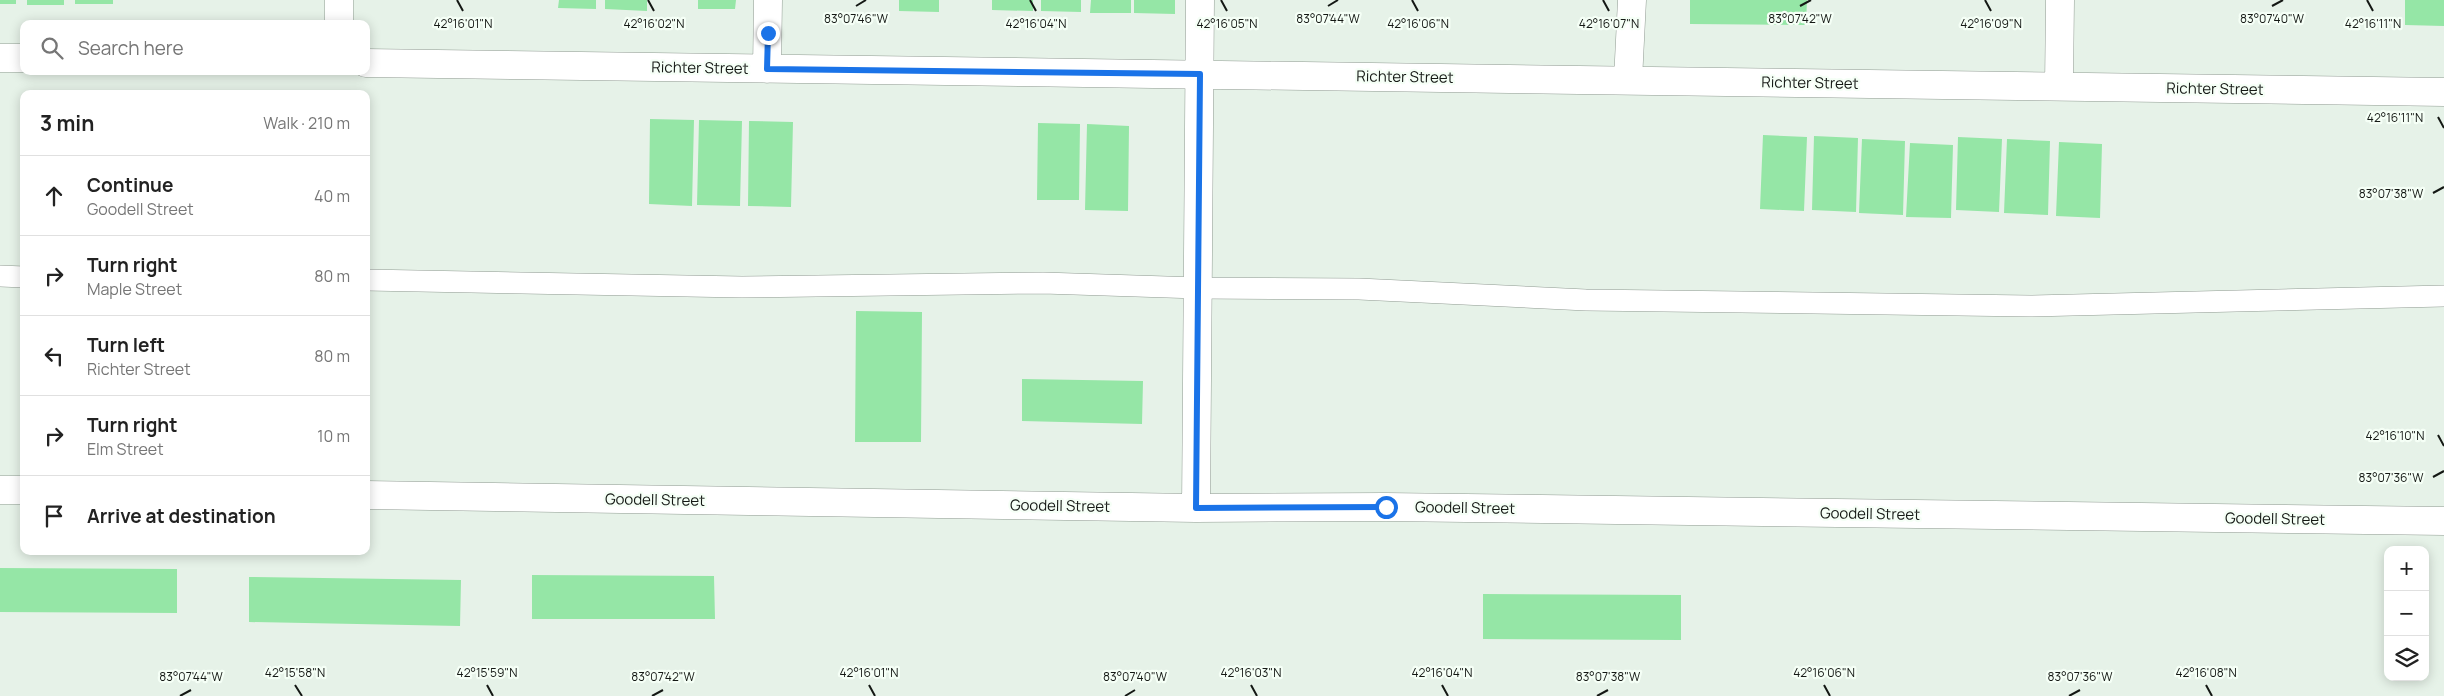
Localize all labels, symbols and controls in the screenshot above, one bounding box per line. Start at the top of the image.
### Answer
text: 83°07'46"W [824,10,889,27]
text: 83°07'44"W [1296,10,1360,27]
text: 83°07'42"W [1768,10,1832,27]
text: 83°07'40"W [2240,10,2305,27]
text: 42°16'01"N [434,15,492,32]
text: 42°16'02"N [623,15,685,32]
text: 42°16'04"N [1006,15,1066,32]
text: 42°16'05"N [1196,15,1258,32]
text: 42°16'06"N [1387,15,1449,32]
text: 42°16'07"N [1579,15,1639,32]
text: 42°16'09"N [1960,15,2022,32]
text: 42°16'11"N [2345,15,2401,32]
search box [20,20,370,75]
route end [757,22,780,45]
icon: search [38,34,66,62]
text: Search here [78,35,184,61]
street label: Richter Street [651,56,749,79]
street label: Richter Street [1356,65,1454,88]
street label: Richter Street [1761,71,1859,94]
street label: Richter Street [2166,77,2264,100]
text: 3 min [40,109,94,137]
text: 42°16'11"N [2367,109,2423,126]
text: Walk · 210 m [263,112,350,134]
text: Continue [87,172,173,198]
icon: ahead [40,182,68,210]
text: 40 m [314,185,350,207]
text: 83°07'38"W [2359,185,2424,202]
text: Goodell Street [87,198,194,220]
text: Turn right [87,252,177,278]
icon: right [40,262,68,290]
text: 80 m [314,265,350,287]
text: Maple Street [87,278,182,300]
text: Turn left [87,332,165,358]
icon: left [40,342,68,370]
text: 80 m [314,345,350,367]
text: Richter Street [87,358,191,380]
text: Turn right [87,412,177,438]
icon: right [40,422,68,450]
text: 10 m [317,425,350,447]
text: 42°16'10"N [2366,427,2424,444]
text: Elm Street [87,438,164,460]
text: 83°07'36"W [2359,469,2424,486]
street label: Goodell Street [605,488,705,511]
street label: Goodell Street [1010,494,1110,517]
route start [1375,496,1398,519]
street label: Goodell Street [1415,496,1515,519]
icon: arrive [40,502,68,530]
street label: Goodell Street [1820,502,1920,525]
text: Arrive at destination [87,503,276,529]
street label: Goodell Street [2225,507,2325,530]
map controls [2384,546,2429,681]
button: + [2384,546,2429,591]
button: − [2384,591,2429,636]
button: layers [2384,636,2429,681]
text: 42°15'58"N [265,664,325,681]
text: 42°15'59"N [457,664,517,681]
text: 42°16'01"N [840,664,898,681]
text: 42°16'03"N [1221,664,1281,681]
text: 42°16'04"N [1412,664,1472,681]
text: 42°16'06"N [1793,664,1855,681]
text: 42°16'08"N [2175,664,2237,681]
text: 83°07'44"W [159,668,223,685]
text: 83°07'42"W [631,668,695,685]
text: 83°07'40"W [1103,668,1168,685]
text: 83°07'38"W [1576,668,1641,685]
text: 83°07'36"W [2048,668,2113,685]

